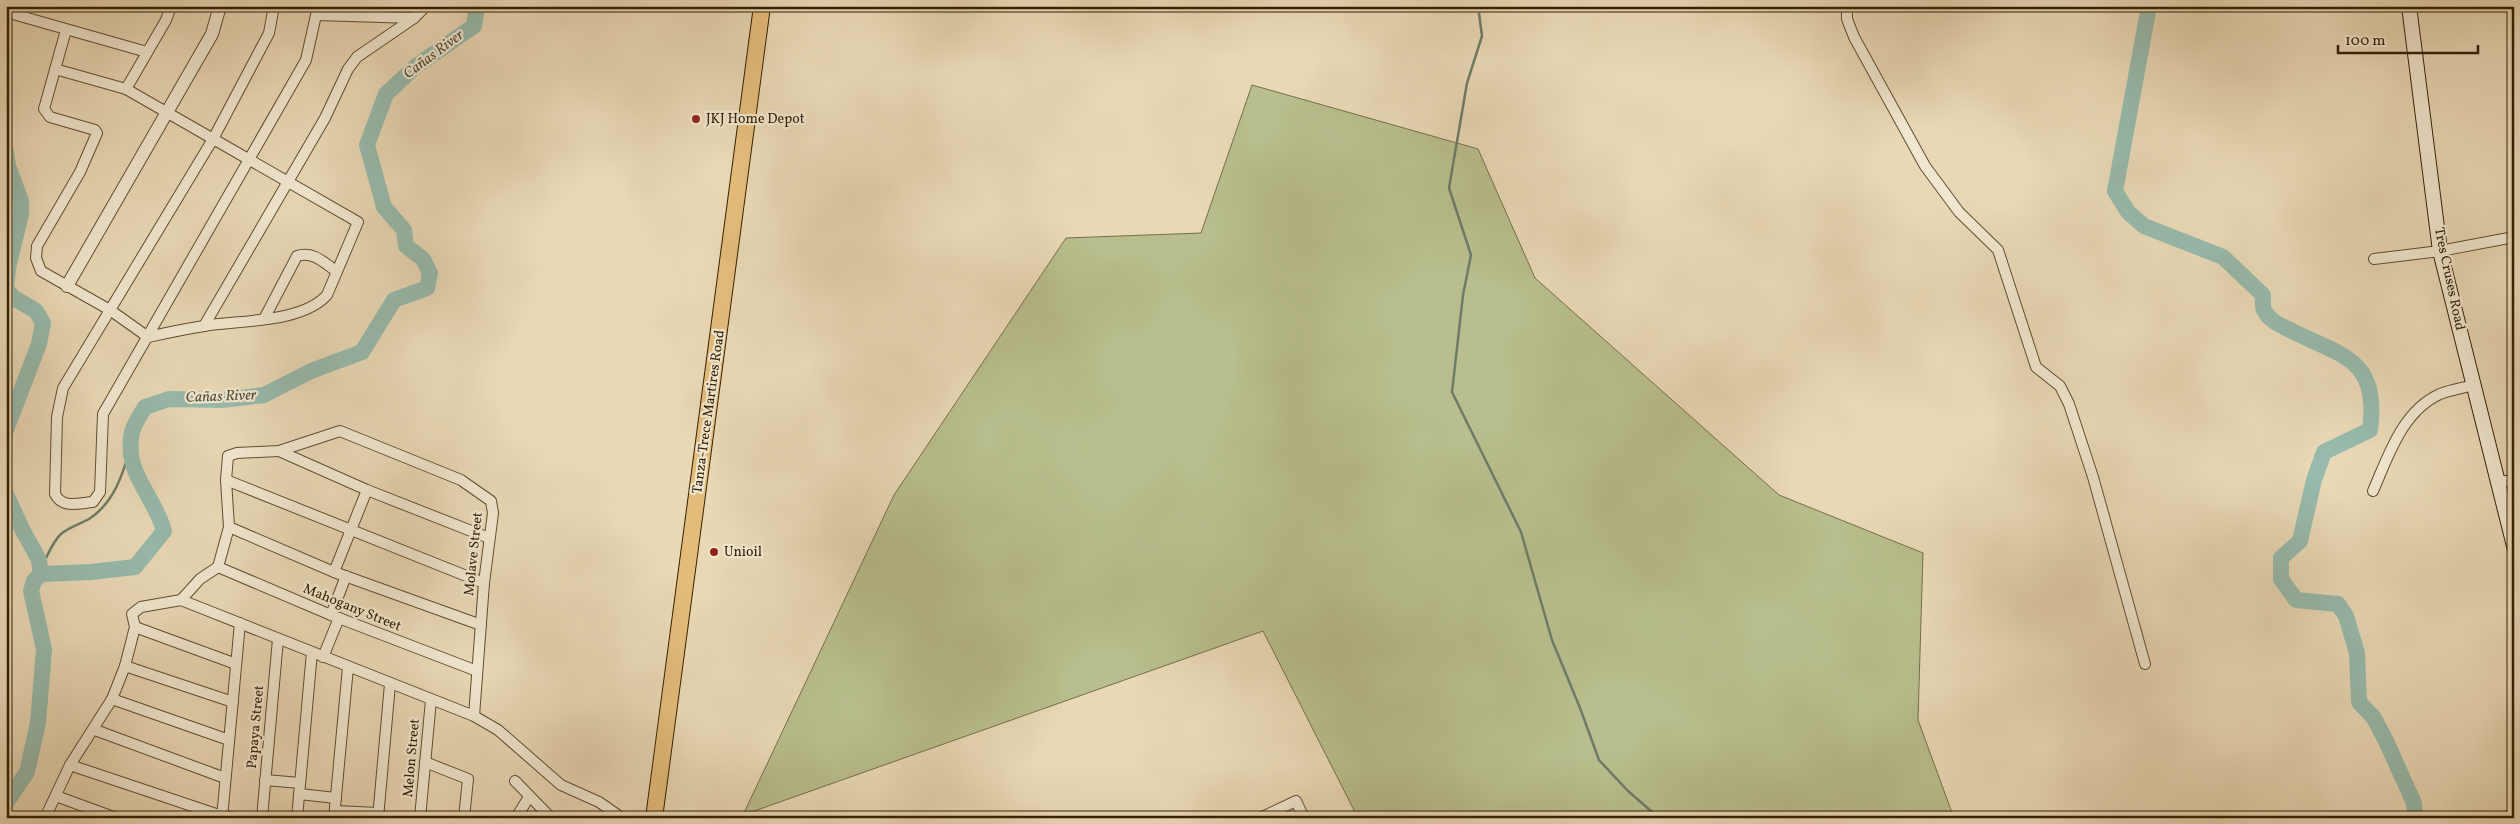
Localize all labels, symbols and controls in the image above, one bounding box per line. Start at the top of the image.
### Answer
scale bar [2338,22,2478,54]
water label: Cañas River [399,25,469,85]
text: 100 m [2345,31,2385,52]
place label: JKJ Home Depot [706,110,805,129]
marker: JKJ Home Depot [690,113,702,125]
street label: Tres Cruses Road [2429,226,2469,332]
street label: Tanza-Trece Martires Road [688,329,730,495]
water label: Cañas River [185,385,257,409]
street label: Molave Street [460,511,488,597]
place label: Unioil [724,543,762,562]
marker: Unioil [708,546,720,558]
street label: Mahogany Street [300,580,404,636]
street label: Papaya Street [243,684,269,770]
street label: Melon Street [399,718,425,798]

